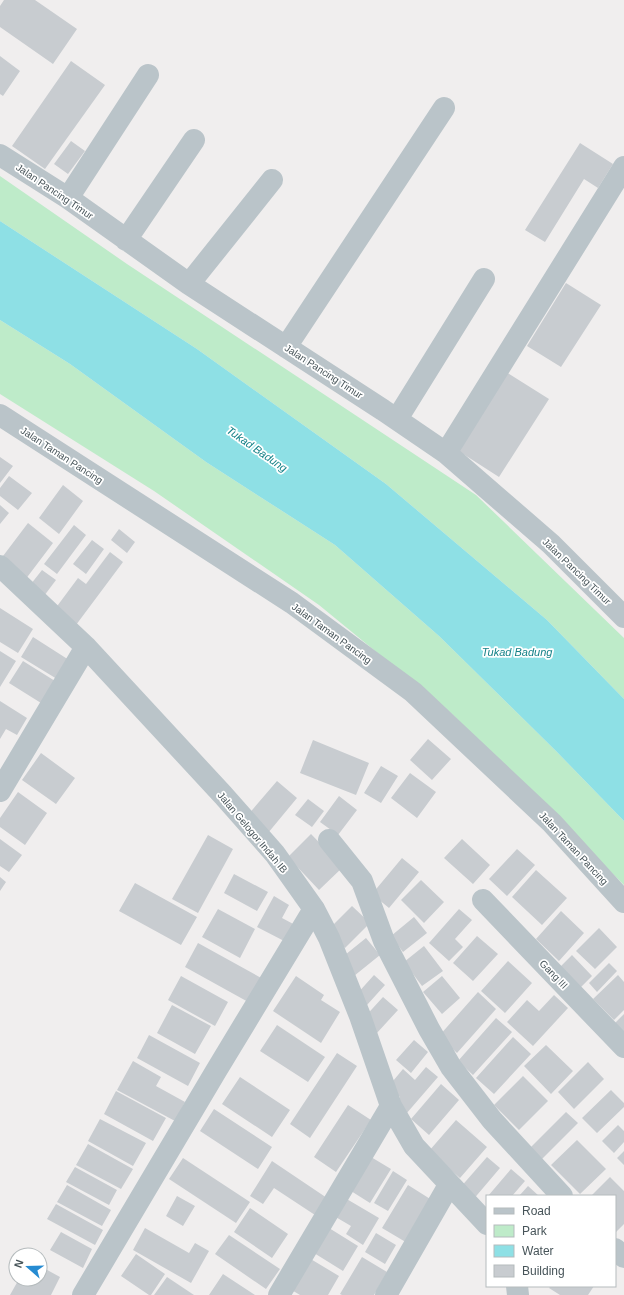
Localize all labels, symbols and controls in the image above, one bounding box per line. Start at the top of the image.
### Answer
street label: Jalan Pancing Timur [14,162,96,222]
street label: Jalan Pancing Timur [283,342,365,401]
water label: Tukad Badung [225,424,290,475]
street label: Jalan Taman Pancing [19,425,105,486]
street label: Jalan Pancing Timur [540,536,614,607]
street label: Jalan Taman Pancing [290,601,374,666]
water label: Tukad Badung [482,646,553,658]
street label: Jalan Gelogor Indah IB [216,790,290,875]
street label: Jalan Taman Pancing [537,810,610,887]
street label: Gang III [537,958,570,991]
legend [486,1195,616,1287]
text: Road [522,1204,551,1218]
text: Park [522,1224,548,1238]
text: Water [522,1244,554,1258]
north arrow [8,1247,48,1287]
text: N [12,1258,26,1269]
text: Building [522,1264,565,1278]

